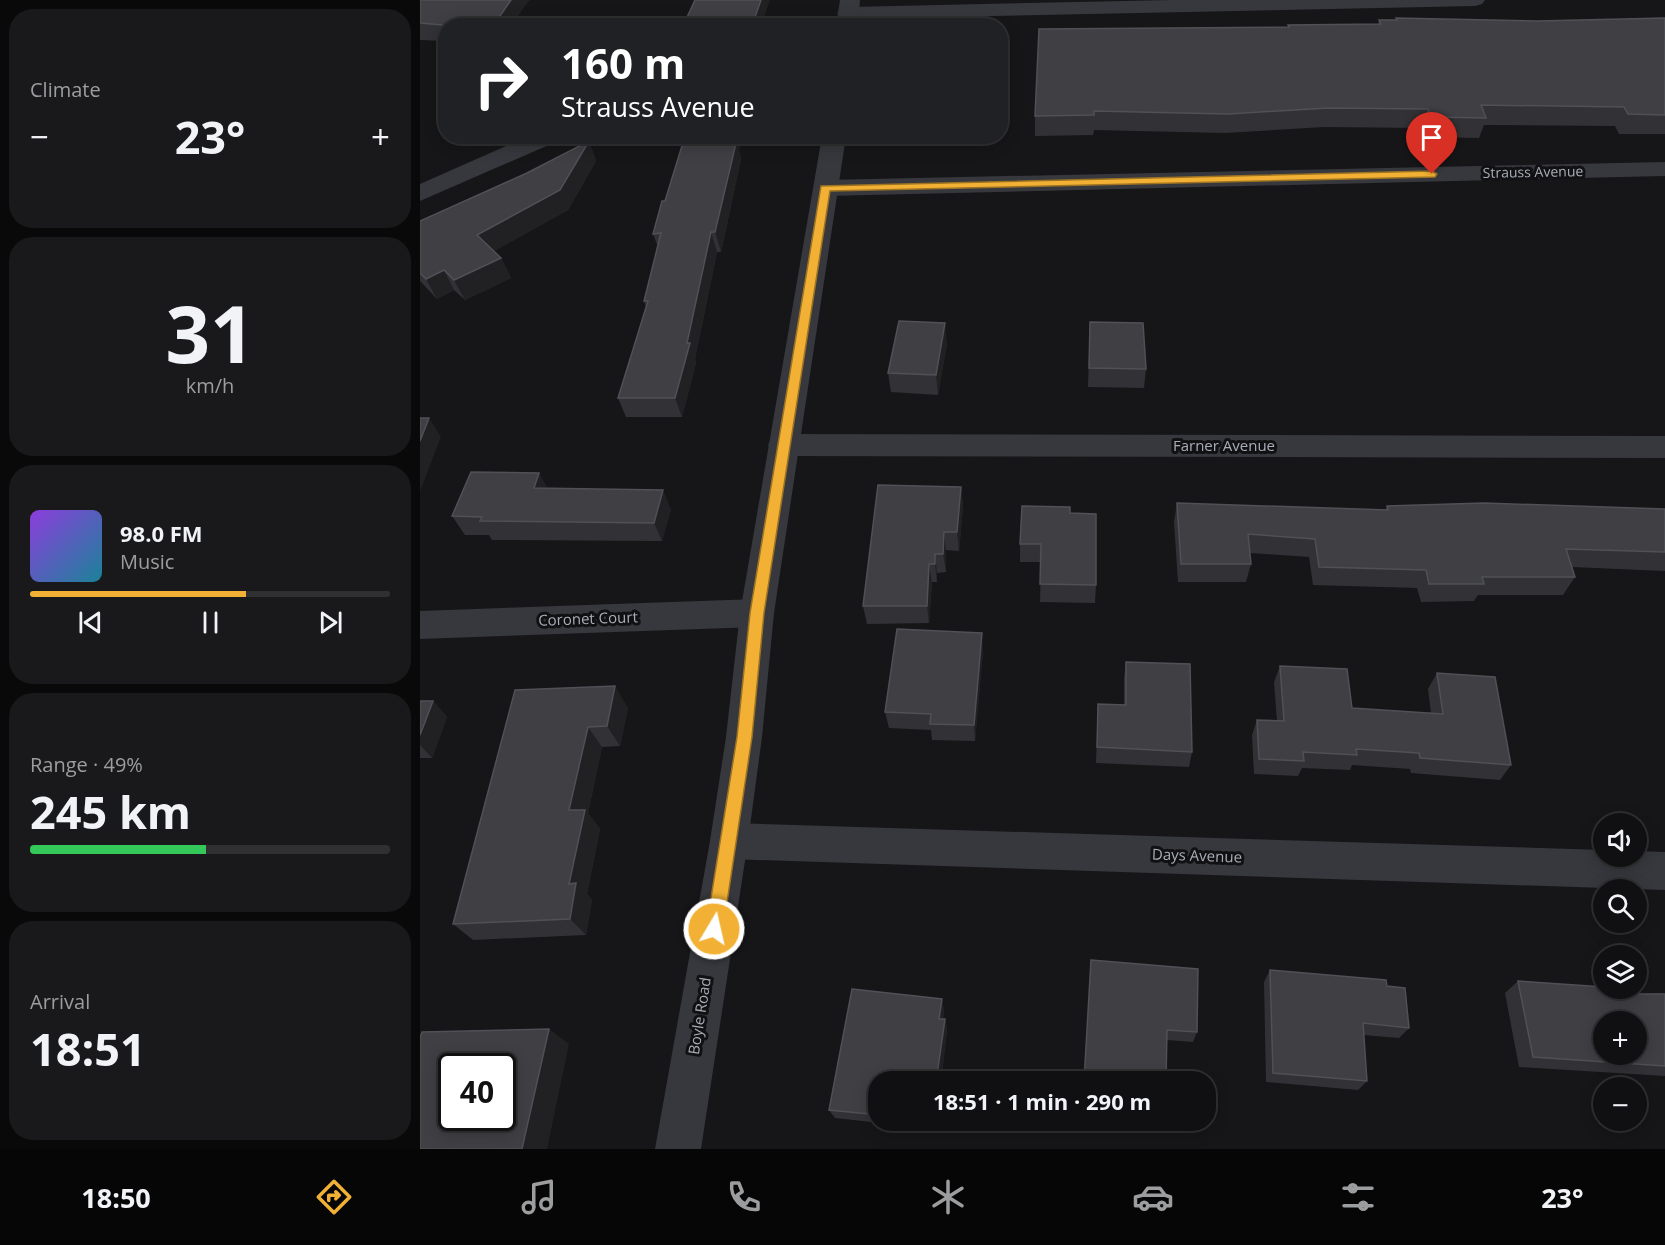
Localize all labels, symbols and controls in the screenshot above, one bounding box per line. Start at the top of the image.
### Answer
text: 160 m [561,34,685,91]
icon: right [462,42,540,120]
text: Climate [30,76,101,103]
text: Strauss Avenue [561,88,755,125]
text: 23° [175,106,245,167]
pin [1406,112,1457,174]
text: − [30,114,49,159]
text: + [371,114,390,159]
icon: arrive [1415,121,1448,154]
street label: Strauss Avenue [1483,161,1584,182]
text: 31 [165,280,255,386]
text: km/h [186,372,234,399]
street label: Farner Avenue [1173,435,1275,455]
text: 98.0 FM [120,518,203,548]
text: Music [120,548,174,575]
icon: previous [74,606,107,639]
icon: pause [194,606,227,639]
icon: next [314,606,347,639]
street label: Coronet Court [538,606,638,630]
text: Range · 49% [30,751,143,778]
text: 245 km [30,781,191,842]
map controls [1593,813,1647,1131]
button: sound [1593,813,1647,867]
street label: Days Avenue [1152,843,1242,867]
button: search [1593,879,1647,933]
position arrow [682,897,746,961]
button: layers [1593,945,1647,999]
street label: Boyle Road [683,976,715,1056]
text: Arrival [30,988,90,1015]
button: + [1593,1011,1647,1065]
text: 18:51 [30,1018,146,1079]
speed limit sign: 40 [438,1053,516,1131]
button: − [1593,1077,1647,1131]
text: 18:51 · 1 min · 290 m [933,1086,1151,1116]
icon: directions [313,1176,355,1218]
icon: music [518,1176,560,1218]
icon: phone [723,1176,765,1218]
icon: climate [927,1176,969,1218]
icon: car [1132,1176,1174,1218]
icon: filters [1337,1176,1379,1218]
text: 18:50 [81,1179,151,1216]
text: 23° [1541,1179,1584,1216]

